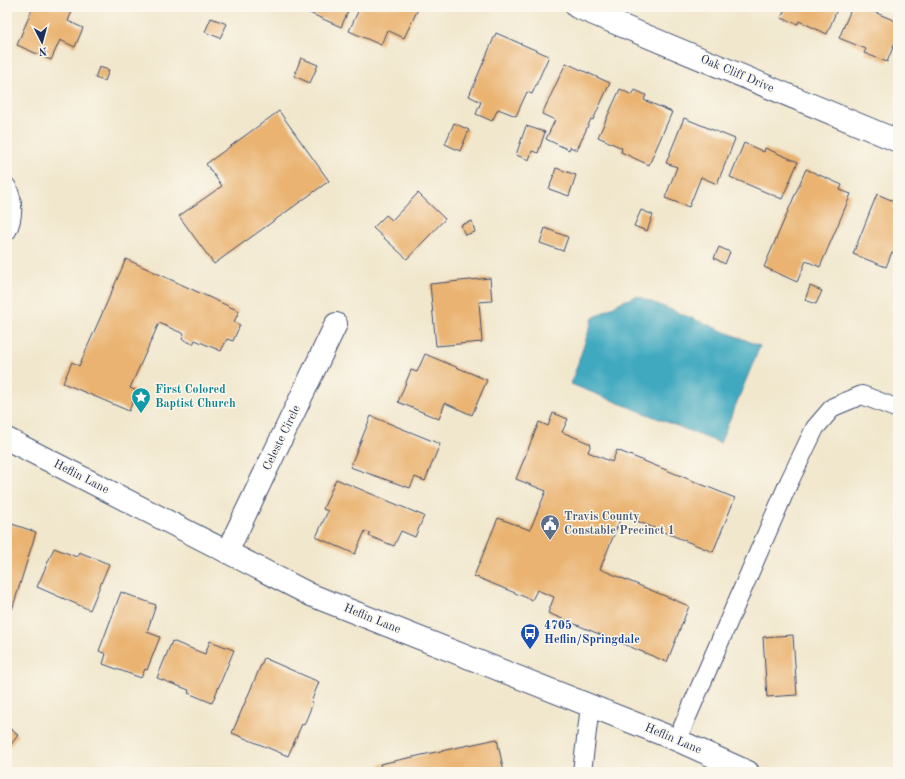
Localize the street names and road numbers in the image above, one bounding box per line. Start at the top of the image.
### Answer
street label: Oak Cliff Drive [698,53,776,95]
street label: Celeste Circle [261,403,303,472]
street label: Heflin Lane [51,458,111,496]
street label: Heflin Lane [342,602,403,636]
street label: Heflin Lane [643,722,704,757]

